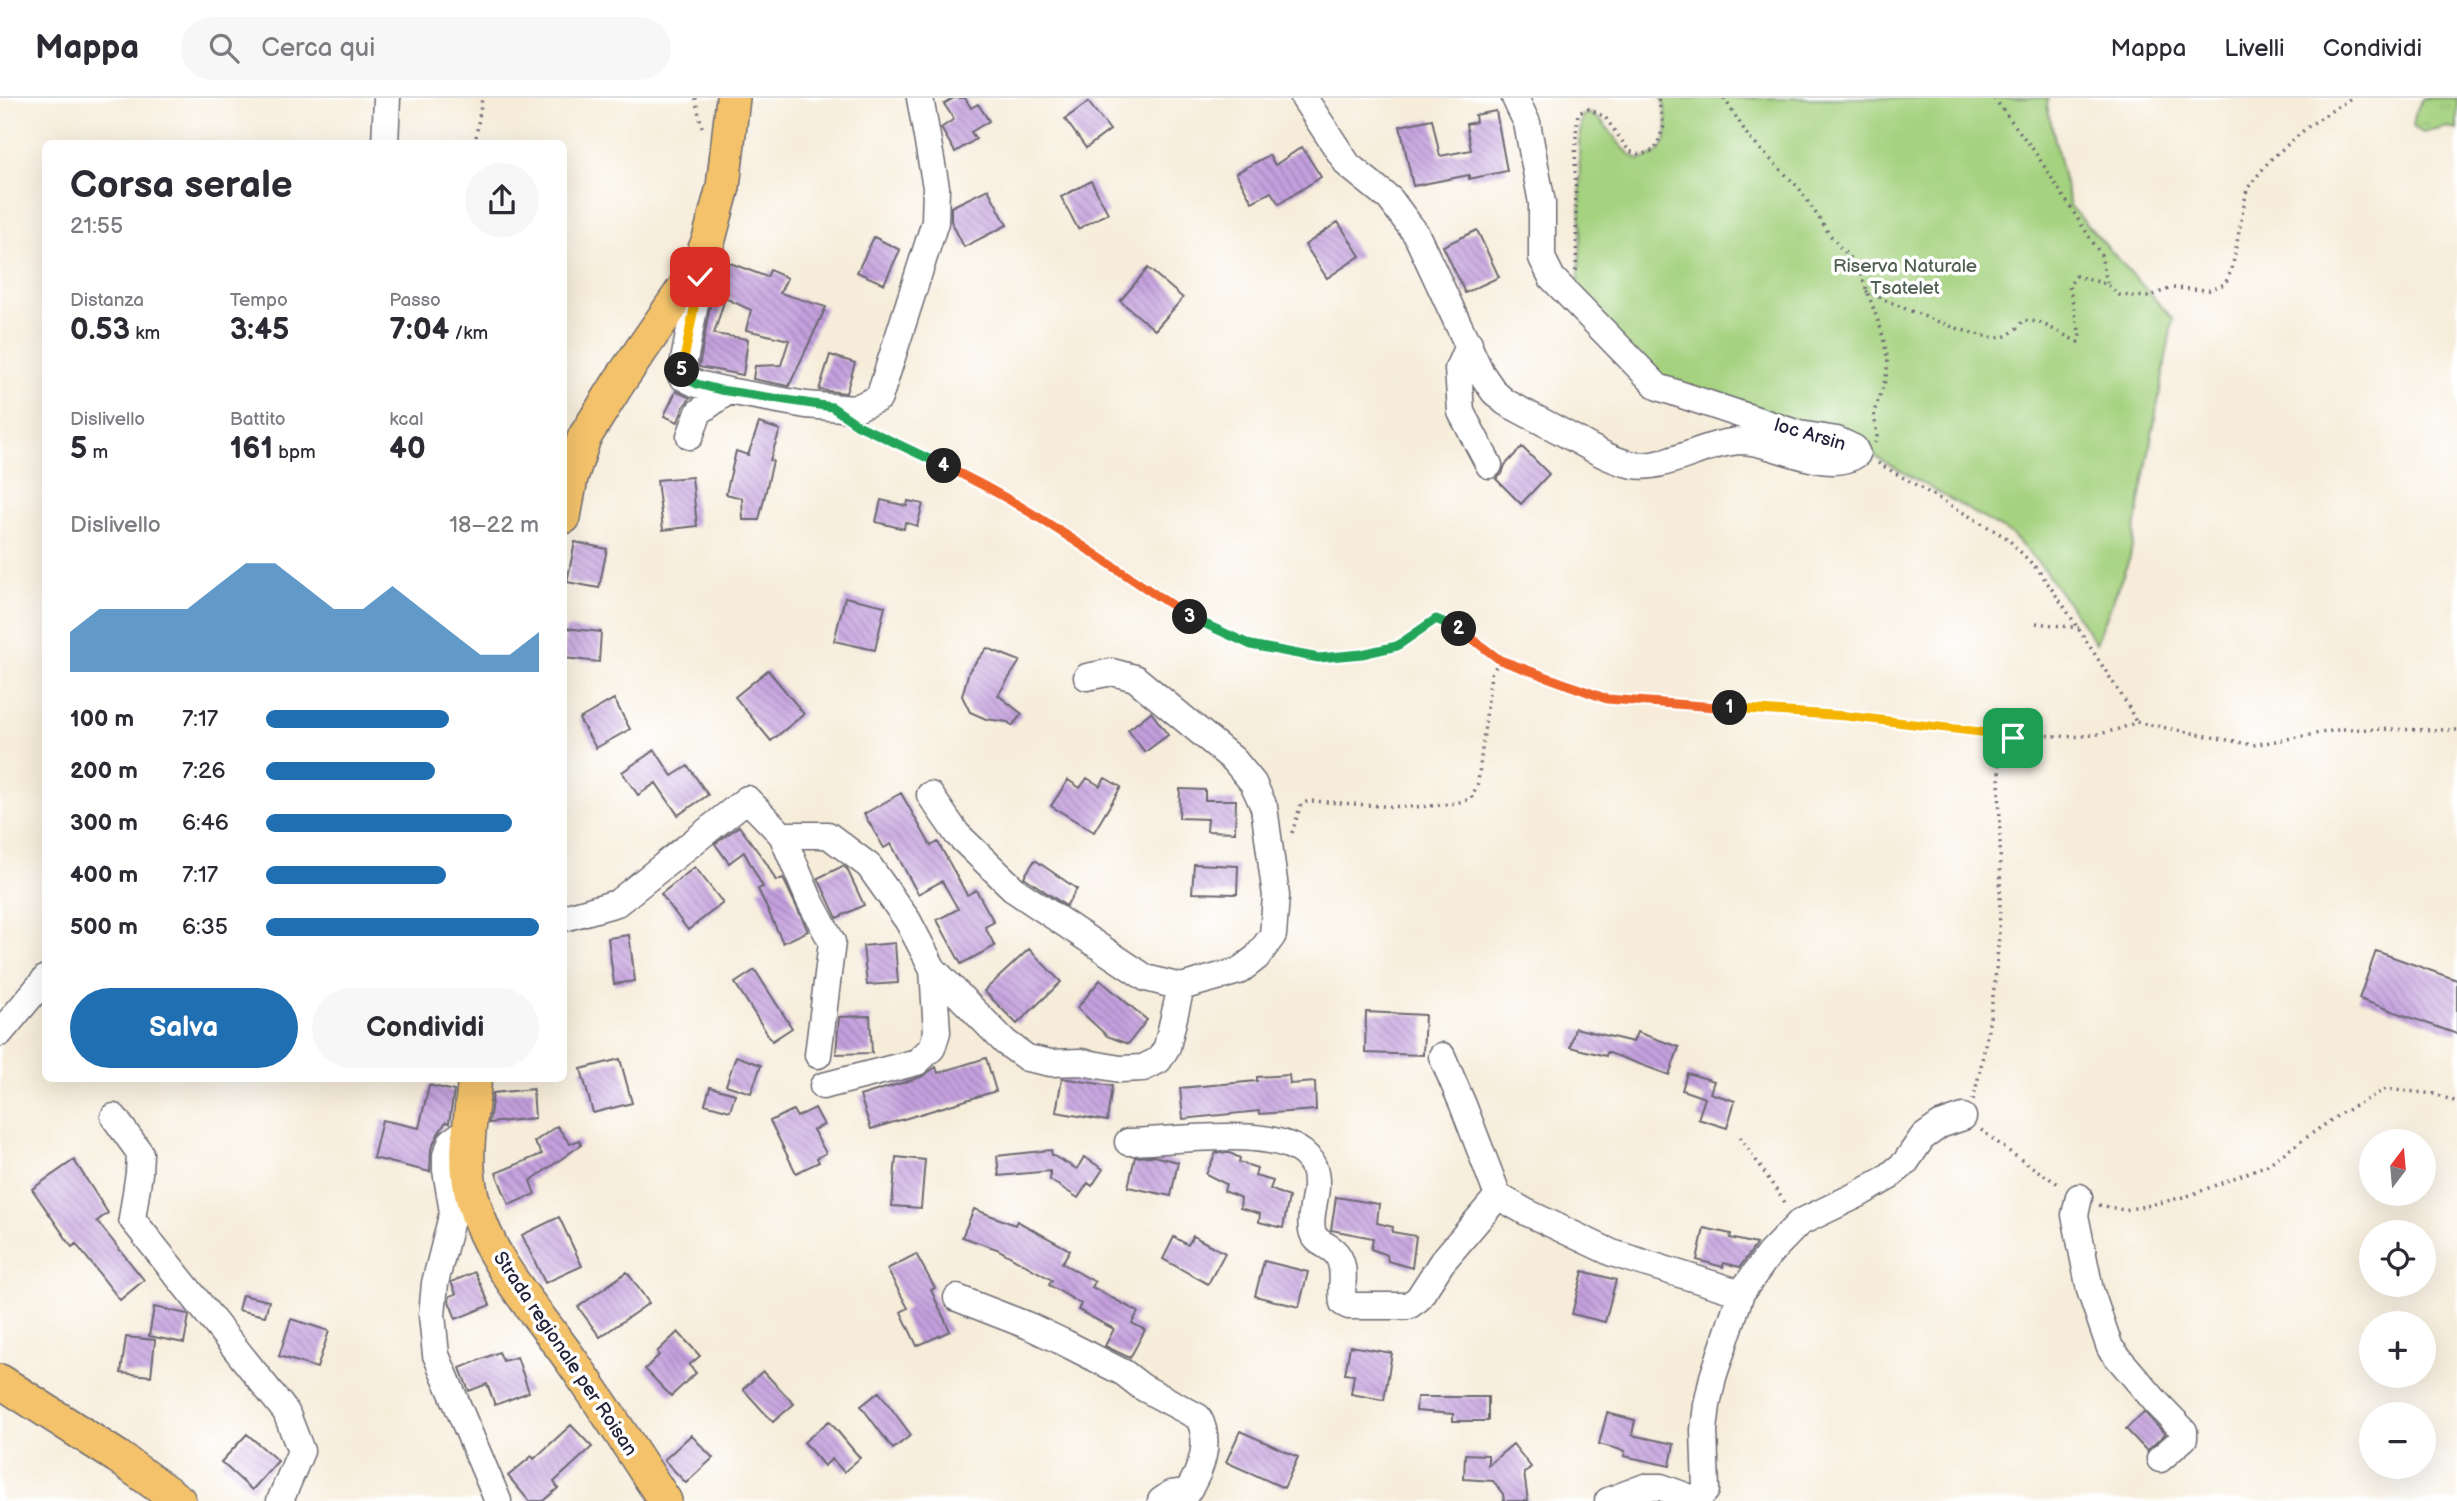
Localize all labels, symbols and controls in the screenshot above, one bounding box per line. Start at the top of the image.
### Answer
search box [181,17,671,80]
text: Mappa [35,28,139,68]
icon: search [205,29,243,67]
text: Cerca qui [261,33,375,64]
text: Mappa [2111,34,2186,63]
text: Livelli [2224,34,2285,63]
text: Condividi [2323,34,2422,63]
text: Corsa serale [70,163,293,208]
button: share [465,163,539,237]
text: 21:55 [70,212,123,240]
pin [670,247,730,307]
park label: Riserva Naturale Tsatelet [1833,255,1977,300]
icon: check [681,258,719,296]
text: Distanza [70,289,144,312]
text: Tempo [230,289,288,312]
text: Passo [389,289,441,312]
text: 0.53 [70,312,130,348]
text: 3:45 [230,312,289,348]
text: 7:04 [389,312,449,348]
text: km [130,322,160,345]
text: /km [449,322,488,345]
pin: 5 [664,352,700,388]
text: 5 [676,358,687,381]
text: Dislivello [70,408,145,431]
text: Battito [230,408,286,431]
text: kcal [389,408,423,431]
street label: loc Arsin [1772,414,1848,456]
text: 5 [70,431,87,467]
text: 161 [230,431,273,467]
text: 40 [389,431,426,467]
text: m [87,441,108,464]
text: bpm [273,441,316,464]
pin: 4 [926,448,962,484]
text: 4 [938,454,949,477]
text: Dislivello [70,511,161,539]
text: 18–22 m [449,511,539,539]
pin: 3 [1172,600,1208,634]
text: 3 [1184,605,1195,628]
pin: 2 [1442,612,1476,646]
text: 2 [1453,617,1464,640]
pin: 1 [1712,690,1748,726]
text: 1 [1726,696,1734,719]
text: 100 m [70,705,134,733]
text: 7:17 [182,705,218,733]
pin [1983,708,2043,768]
icon: arrive [1994,719,2032,757]
text: 200 m [70,757,138,785]
text: 7:26 [182,757,226,785]
text: 300 m [70,809,138,837]
text: 6:46 [182,809,229,837]
text: 400 m [70,861,138,889]
text: 7:17 [182,861,218,889]
text: 500 m [70,913,138,941]
text: 6:35 [182,913,228,941]
button: Salva [70,988,298,1068]
button: Condividi [312,988,539,1068]
north arrow [2359,1129,2436,1206]
map controls [2359,1129,2436,1479]
button: locate [2359,1220,2436,1297]
street label: Strada regionale per Roisan [488,1248,642,1460]
button: + [2359,1311,2436,1388]
button: − [2359,1402,2436,1479]

